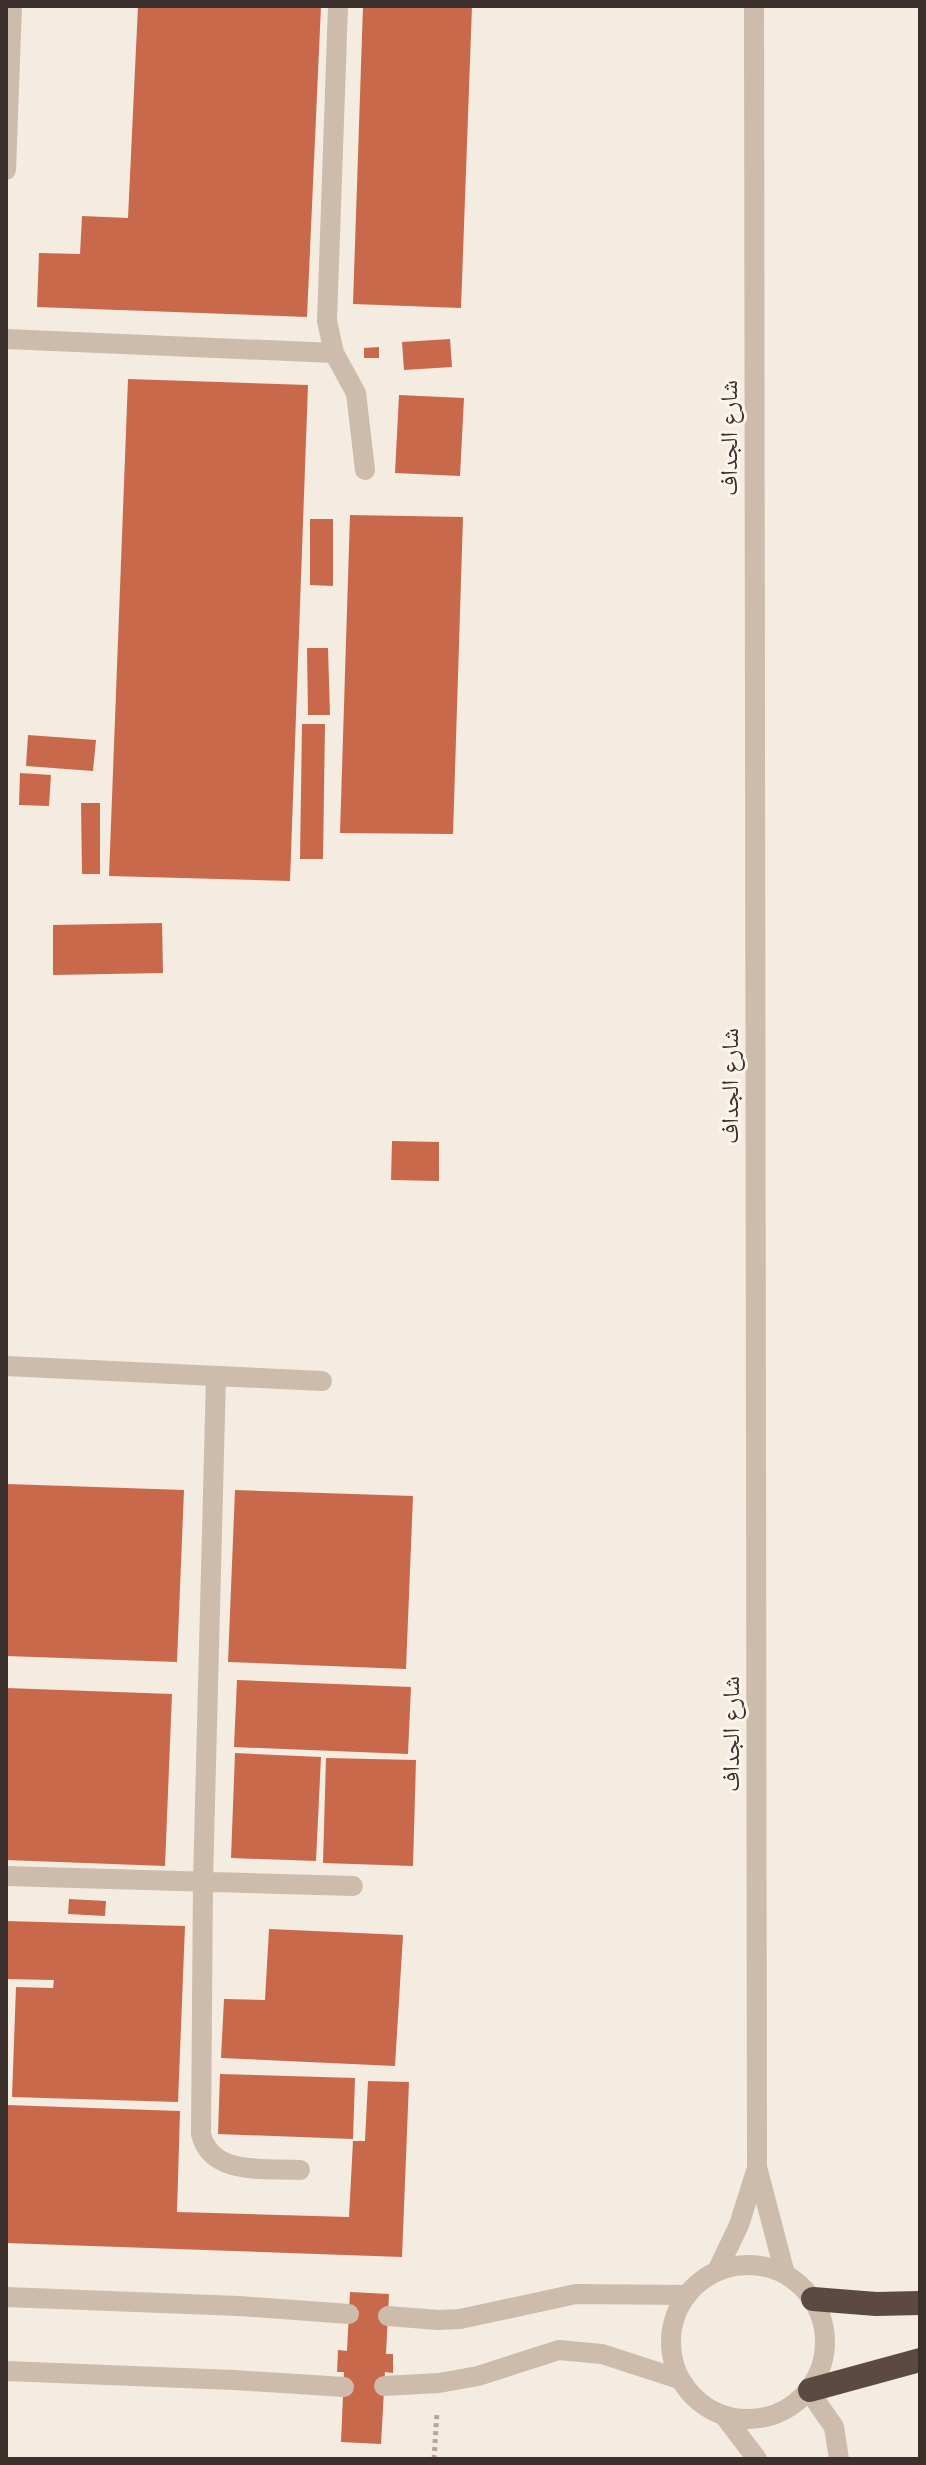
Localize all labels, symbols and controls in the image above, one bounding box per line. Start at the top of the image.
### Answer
street label: شارع الجداف [713,380,744,496]
street label: شارع الجداف [714,1028,745,1144]
street label: شارع الجداف [715,1676,746,1792]

